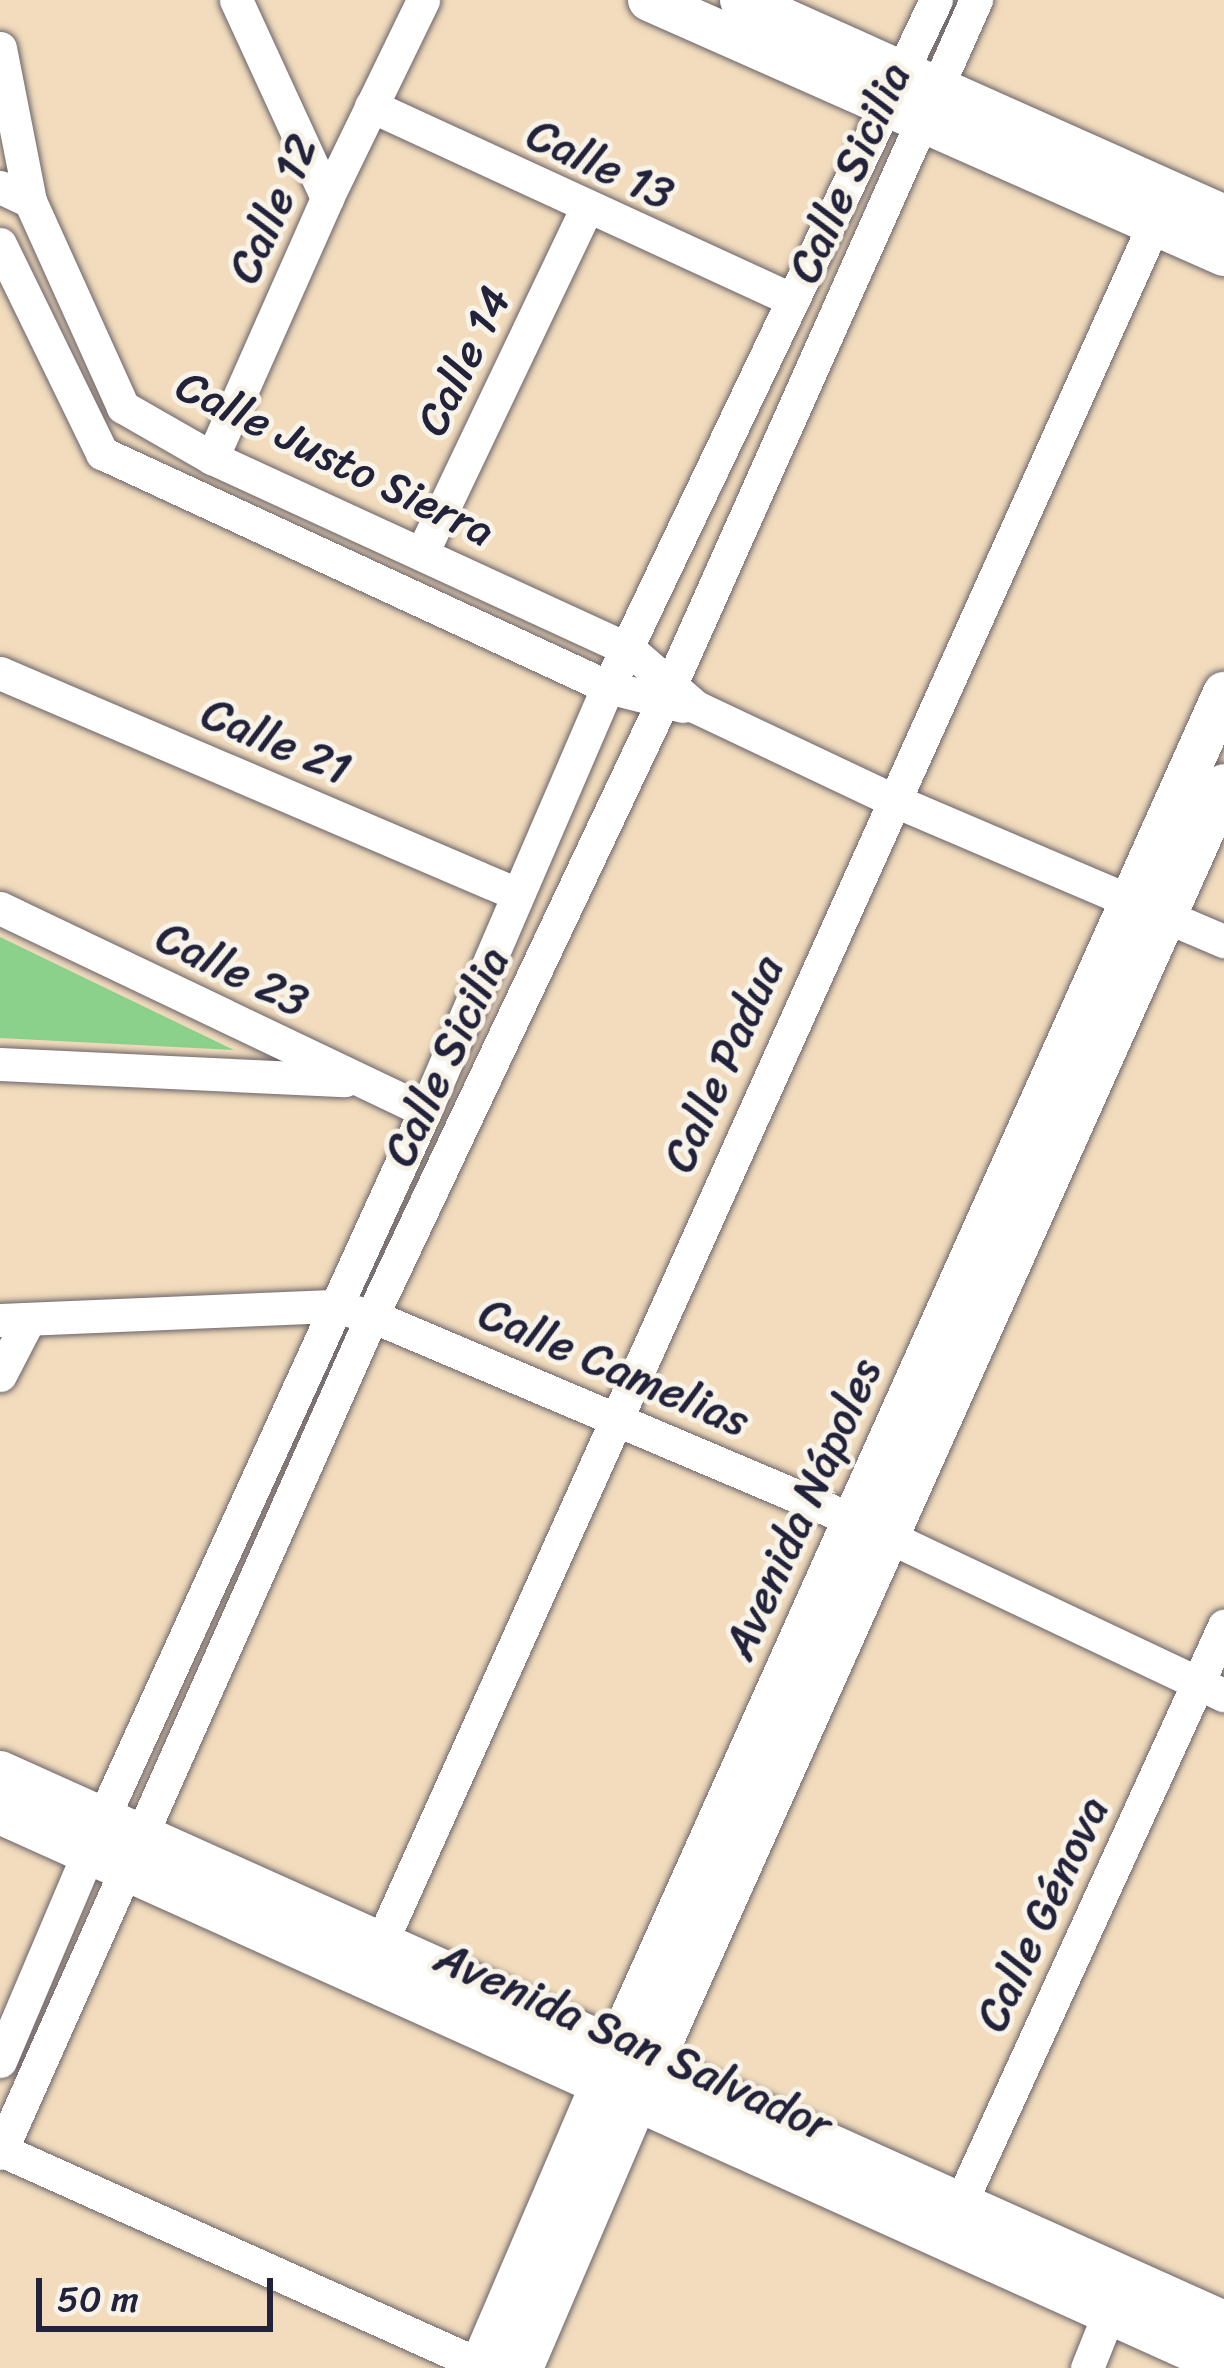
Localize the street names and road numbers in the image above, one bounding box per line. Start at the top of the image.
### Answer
street label: Calle Sicilia [778,55,922,291]
street label: Calle 13 [518,108,682,222]
street label: Calle 12 [218,127,330,291]
street label: Calle 14 [405,278,523,444]
street label: Calle Justo Sierra [164,357,506,561]
street label: Calle 21 [193,687,359,797]
street label: Calle 23 [147,910,317,1030]
street label: Calle Sicilia [373,939,521,1175]
street label: Calle Padua [652,947,796,1181]
street label: Calle Camelias [472,1287,756,1449]
street label: Avenida Nápoles [713,1350,893,1668]
street label: Calle Génova [965,1788,1121,2040]
street label: Avenida San Salvador [427,1931,839,2153]

